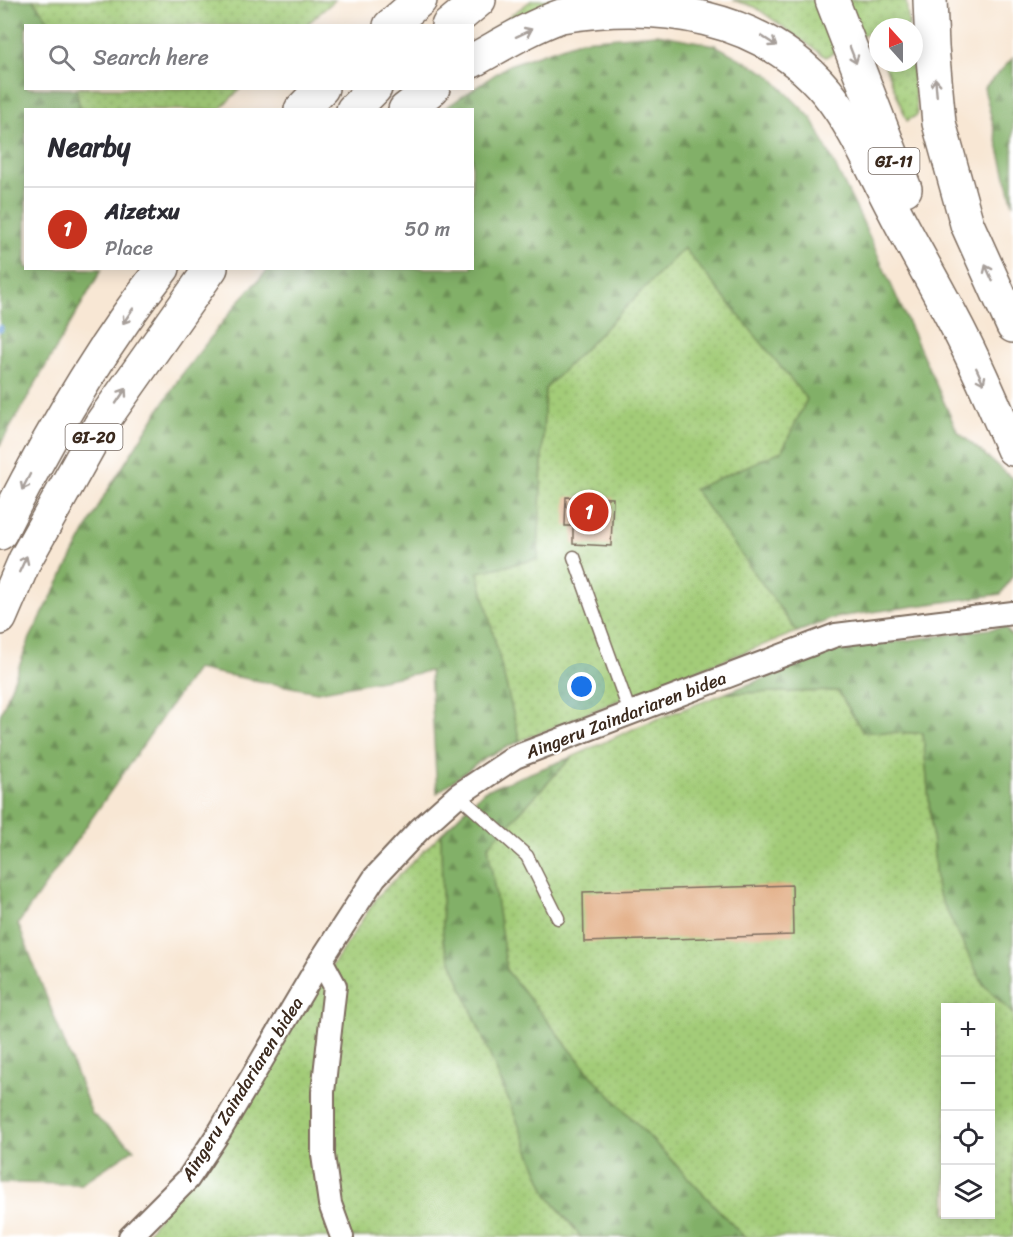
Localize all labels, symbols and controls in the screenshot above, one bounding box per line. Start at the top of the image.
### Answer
north arrow [869,18,923,72]
search box [24,24,474,90]
one-way arrow [514,27,532,39]
one-way arrow [760,35,776,47]
text: Search here [93,38,209,77]
icon: search [45,41,78,74]
one-way arrow [848,45,859,63]
one-way arrow [930,77,941,97]
text: Nearby [48,124,130,170]
road number: GI-11 [868,148,920,174]
text: Aizetxu [105,192,180,231]
text: 1 [63,212,72,247]
text: 50 m [405,212,450,247]
text: Place [105,231,153,266]
one-way arrow [983,264,994,282]
one-way arrow [122,307,134,324]
one-way arrow [974,367,986,385]
one-way arrow [115,388,127,404]
road number: GI-20 [66,424,122,450]
one-way arrow [20,472,31,490]
pin: 1 [570,490,608,534]
one-way arrow [18,556,30,574]
street label: Aingeru Zaindariaren bidea [520,662,731,768]
your location [567,672,596,701]
street label: Aingeru Zaindariaren bidea [172,990,312,1189]
map controls [941,1003,995,1219]
button: + [941,1003,995,1057]
button: − [941,1057,995,1111]
button: locate [941,1111,995,1165]
button: layers [941,1165,995,1219]

